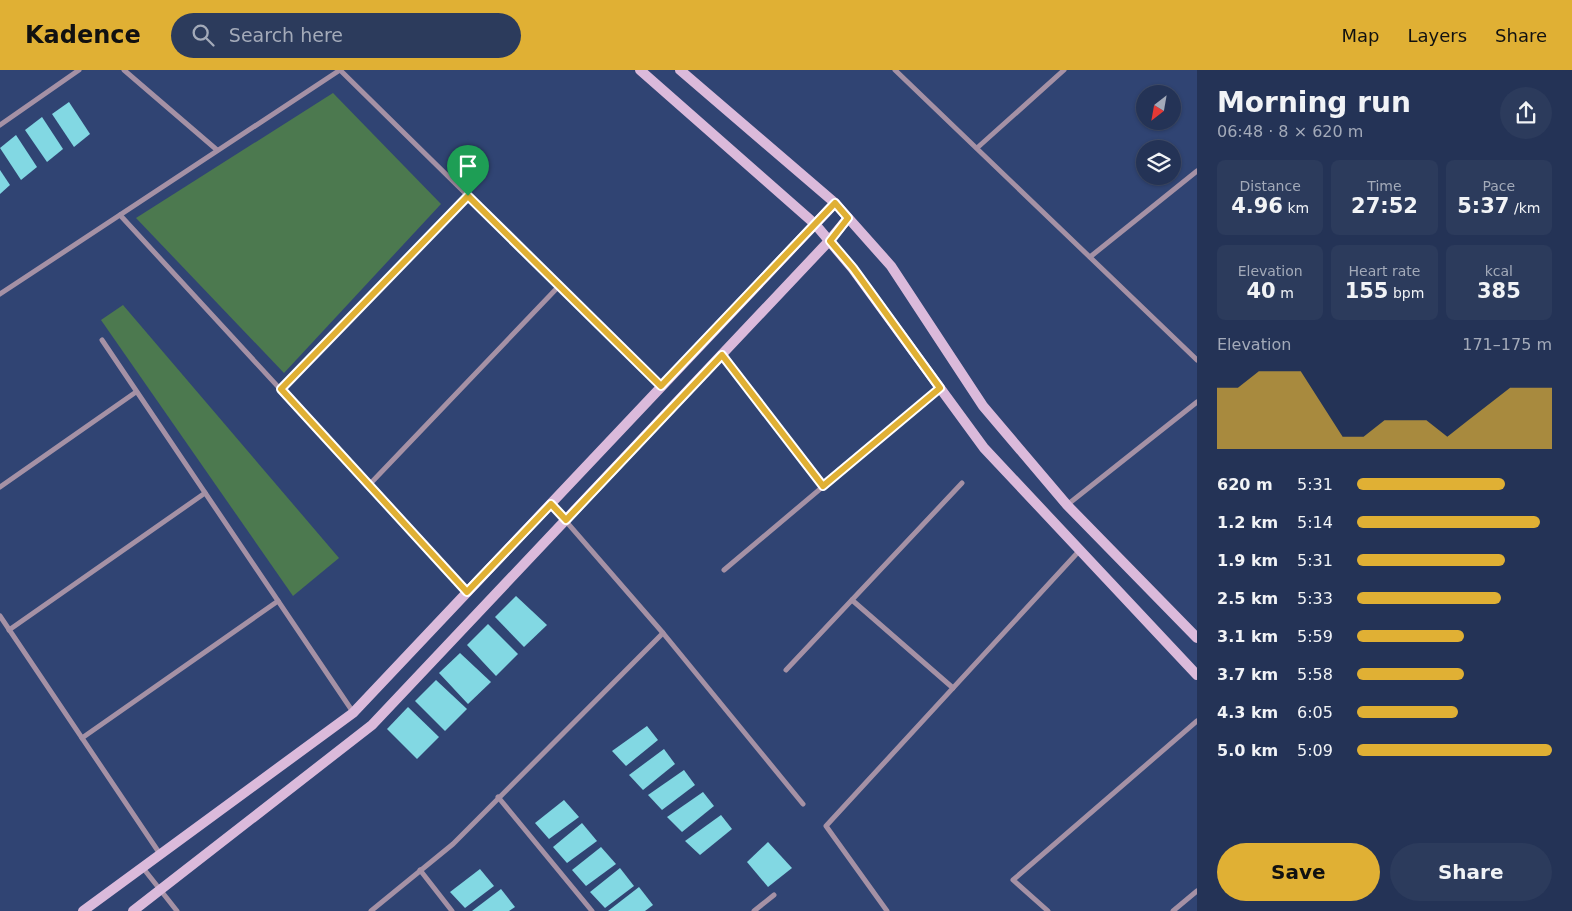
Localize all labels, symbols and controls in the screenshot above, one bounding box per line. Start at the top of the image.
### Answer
search box [171,13,521,58]
text: Kadence [25,21,141,49]
icon: search [189,21,217,49]
text: Search here [229,24,343,46]
text: Map [1341,25,1379,46]
text: Layers [1407,25,1467,46]
text: Share [1495,25,1547,46]
north arrow [1136,85,1181,130]
map controls [1136,85,1181,185]
text: Morning run [1217,86,1411,119]
button: share [1500,87,1552,139]
text: 06:48 · 8 × 620 m [1217,122,1363,141]
button: layers [1136,140,1181,185]
pin [447,145,489,196]
icon: arrive [454,152,482,180]
text: Distance [1240,178,1301,194]
text: Time [1367,178,1402,194]
text: Pace [1482,178,1515,194]
text: 4.96 [1231,194,1283,218]
text: 27:52 [1351,194,1418,218]
text: 5:37 [1457,194,1509,218]
text: km [1283,200,1309,216]
text: /km [1509,200,1540,216]
text: Elevation [1238,263,1303,279]
text: Heart rate [1349,263,1420,279]
text: kcal [1485,263,1513,279]
text: 40 [1247,279,1276,303]
text: 155 [1345,279,1388,303]
text: 385 [1477,279,1521,303]
text: m [1276,285,1294,301]
text: bpm [1388,285,1424,301]
text: Elevation [1217,335,1291,354]
text: 171–175 m [1462,335,1552,354]
text: 620 m [1217,475,1273,494]
text: 5:31 [1297,475,1333,494]
text: 1.2 km [1217,513,1278,532]
text: 5:14 [1297,513,1333,532]
text: 1.9 km [1217,551,1278,570]
text: 5:31 [1297,551,1333,570]
text: 2.5 km [1217,589,1278,608]
text: 5:33 [1297,589,1333,608]
text: 3.1 km [1217,627,1278,646]
text: 5:59 [1297,627,1333,646]
text: 3.7 km [1217,665,1278,684]
text: 5:58 [1297,665,1333,684]
text: 4.3 km [1217,703,1278,722]
text: 6:05 [1297,703,1333,722]
text: 5.0 km [1217,741,1278,760]
text: 5:09 [1297,741,1333,760]
button: Save [1217,843,1380,901]
button: Share [1390,843,1552,901]

